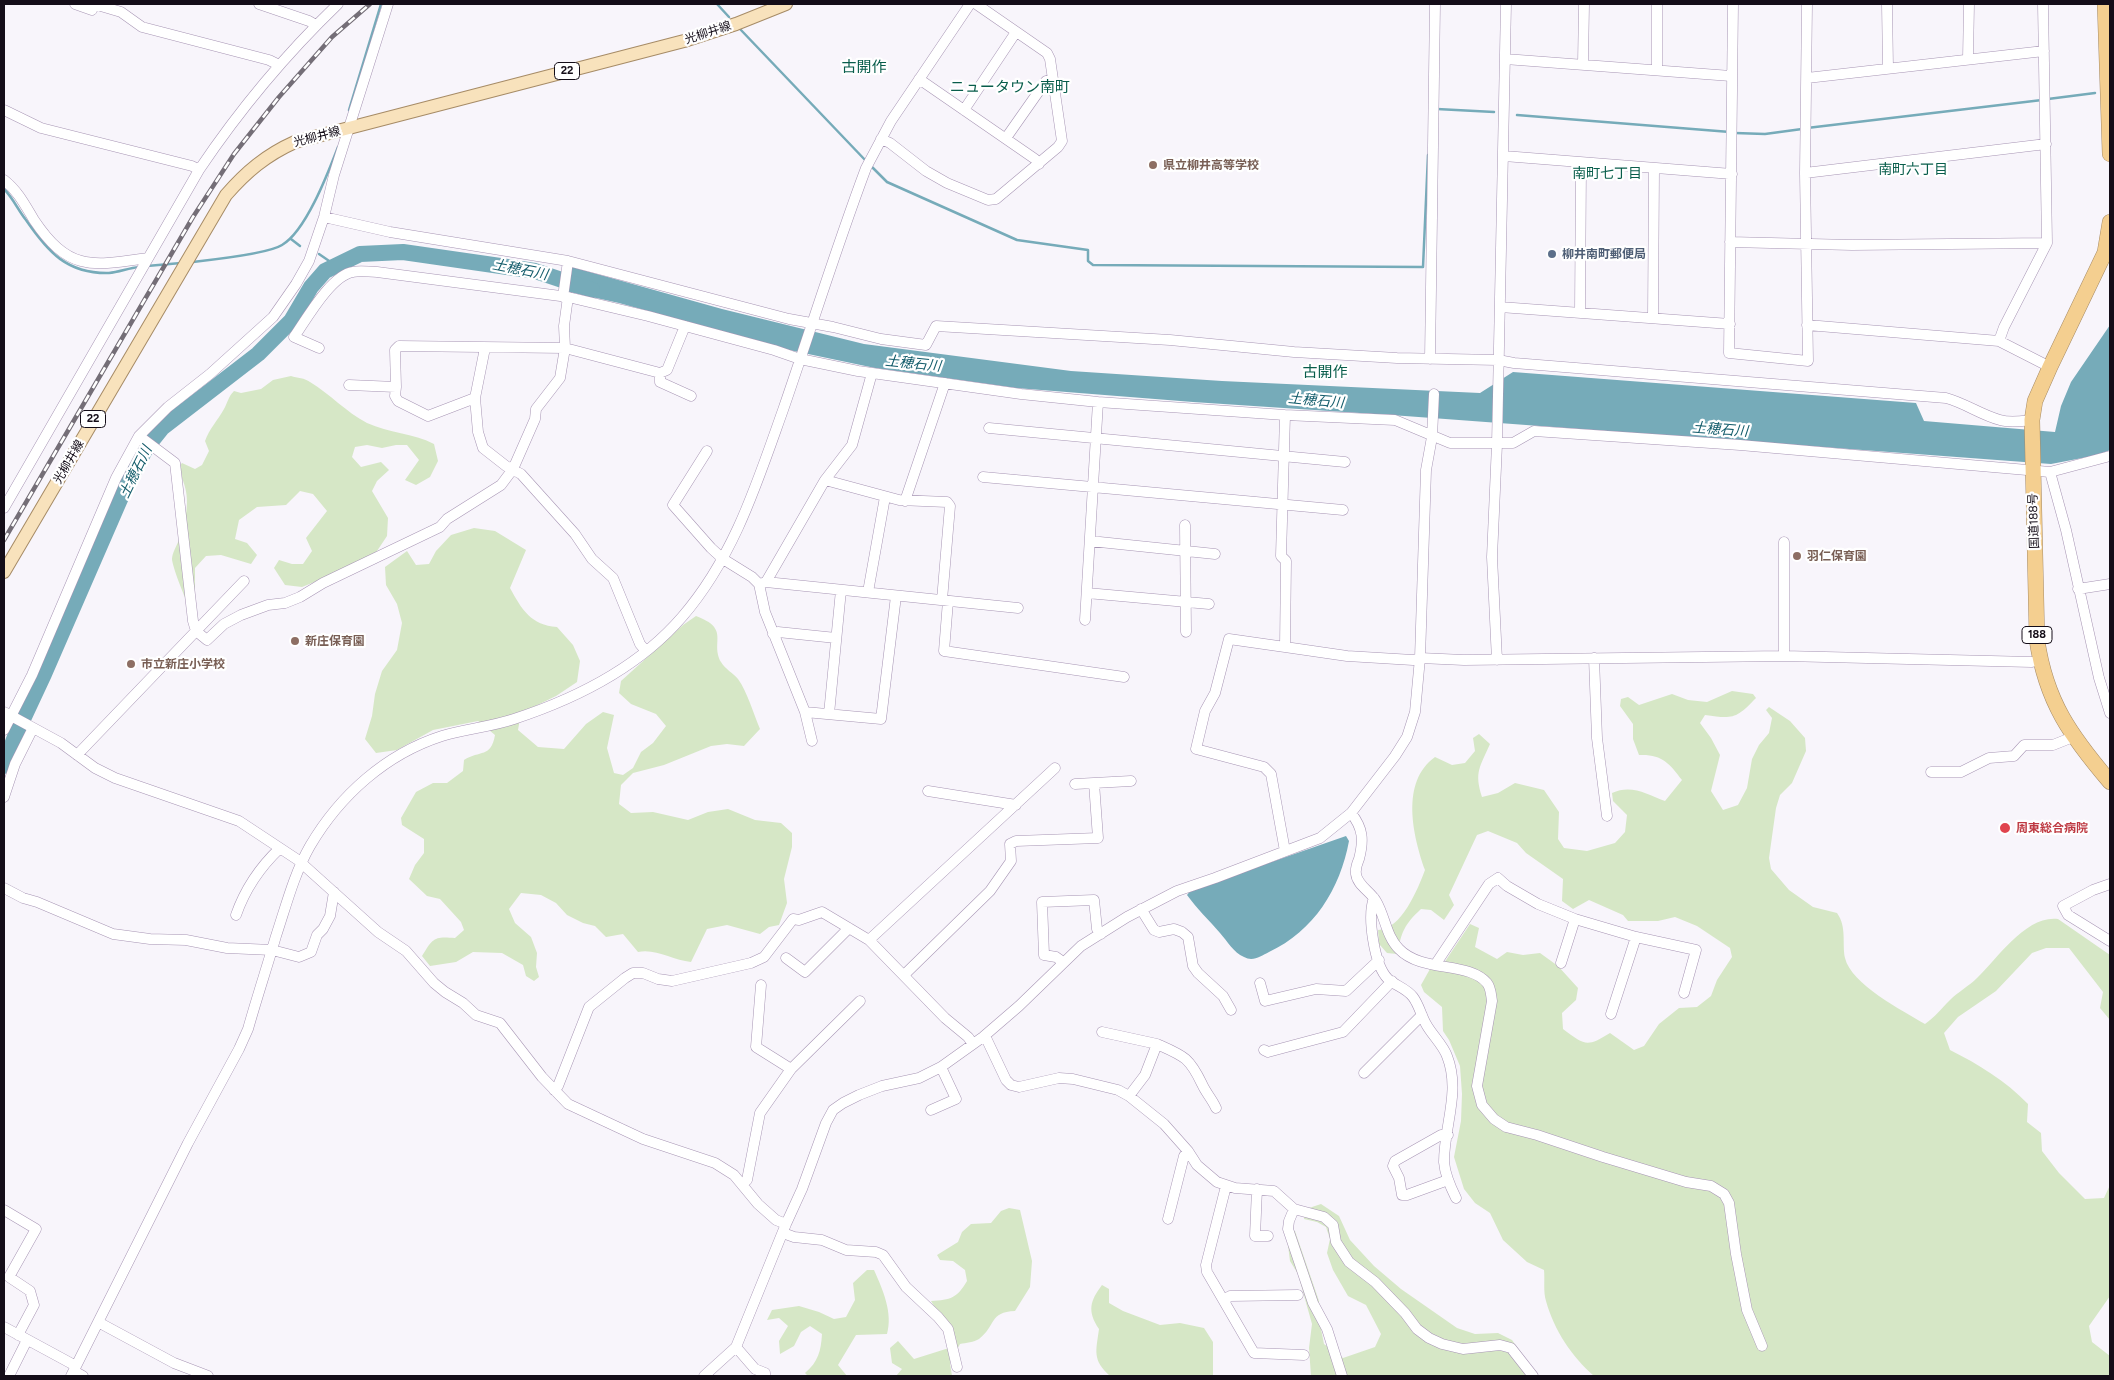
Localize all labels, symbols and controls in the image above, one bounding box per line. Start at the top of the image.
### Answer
street label: 光柳井線 [683,19,733,47]
district label: 古開作 [842,59,886,77]
road number: 22 [554,62,580,80]
district label: ニュータウン南町 [950,79,1070,97]
street label: 光柳井線 [292,124,342,150]
place label: 県立柳井高等学校 [1163,158,1259,172]
marker: 県立柳井高等学校 [1147,159,1159,171]
district label: 南町六丁目 [1878,162,1948,178]
district label: 南町七丁目 [1572,166,1642,182]
place label: 柳井南町郵便局 [1562,247,1646,261]
marker: 柳井南町郵便局 [1546,248,1558,260]
water label: 土穂石川 [491,256,549,284]
water label: 土穂石川 [884,353,942,375]
district label: 古開作 [1303,364,1347,382]
water label: 土穂石川 [1287,390,1345,412]
road number: 22 [80,410,106,428]
water label: 土穂石川 [1691,420,1749,440]
street label: 光柳井線 [51,438,87,486]
water label: 土穂石川 [116,443,156,501]
street label: 国道188号 [2026,493,2042,549]
place label: 羽仁保育園 [1807,549,1867,563]
marker: 羽仁保育園 [1791,550,1803,562]
road number: 188 [2022,626,2052,644]
place label: 新庄保育園 [305,634,365,648]
marker: 新庄保育園 [289,635,301,647]
place label: 市立新庄小学校 [141,657,225,671]
marker: 市立新庄小学校 [125,658,137,670]
marker: 周東総合病院 [1998,821,2012,835]
place label: 周東総合病院 [2016,821,2088,835]

